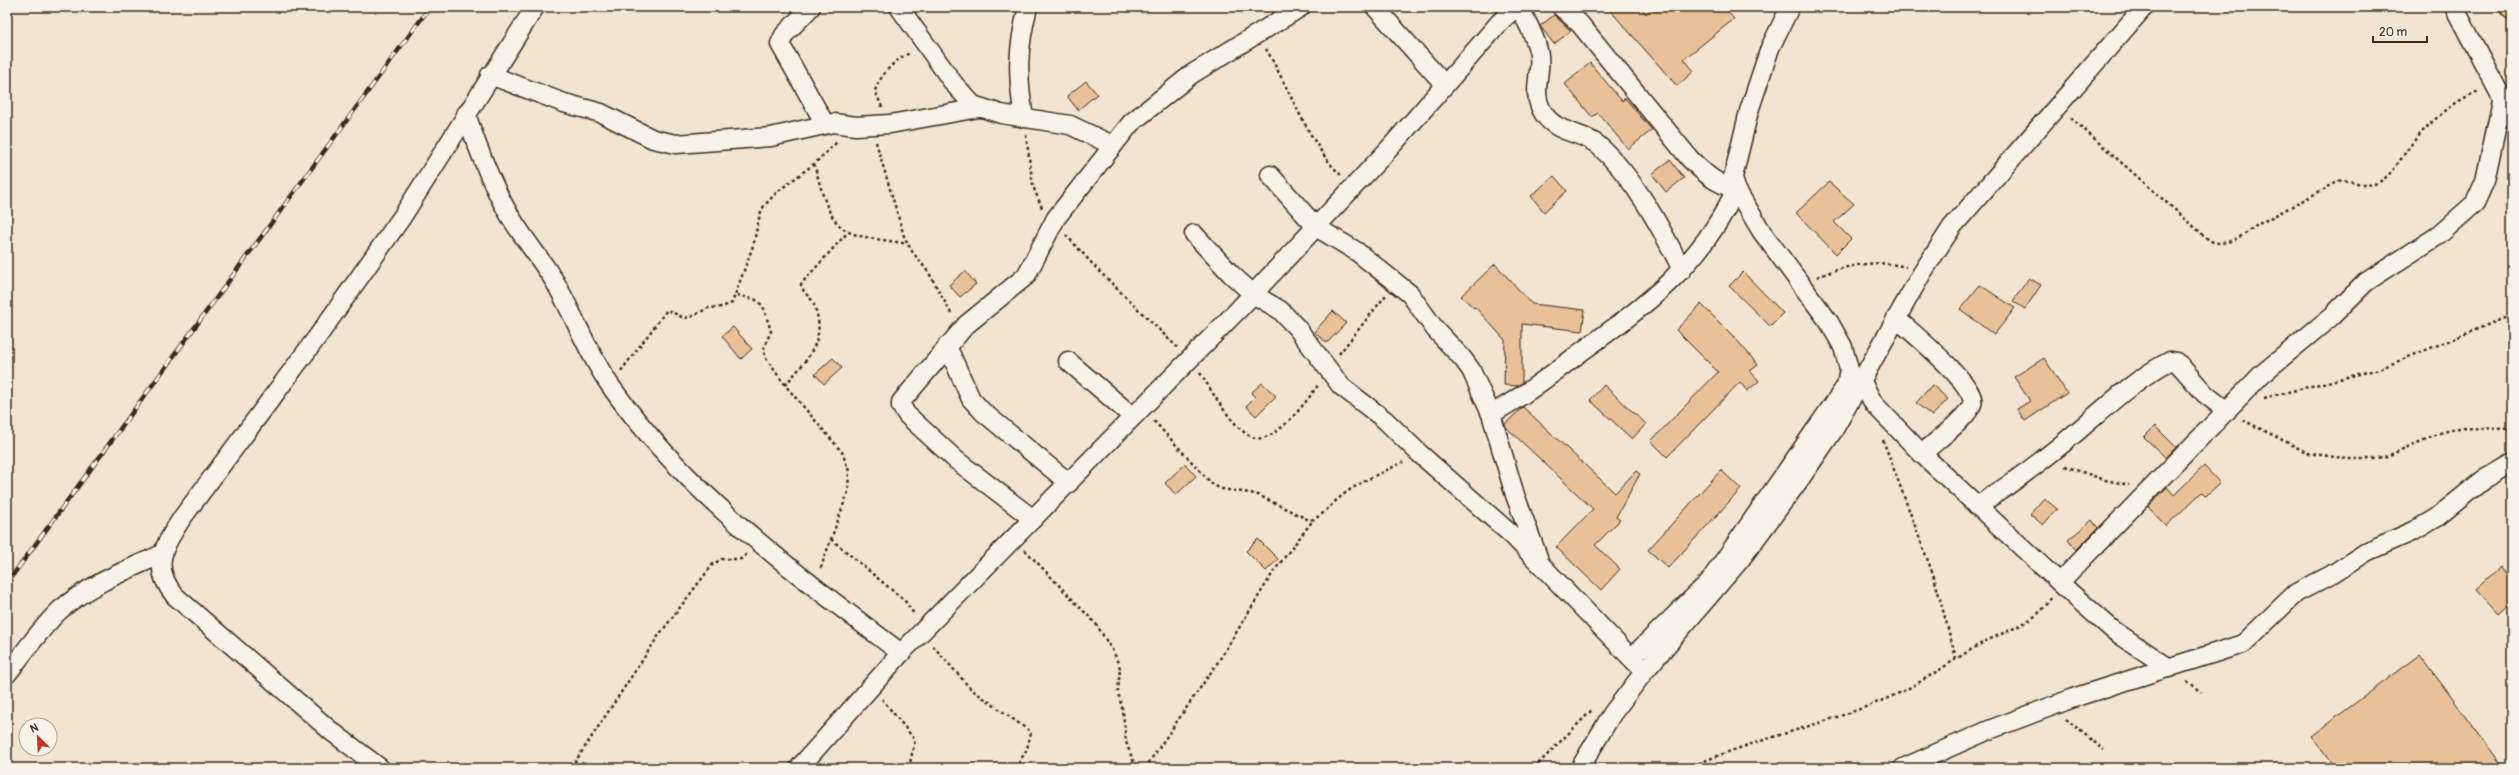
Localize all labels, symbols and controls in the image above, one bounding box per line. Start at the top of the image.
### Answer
scale bar [2373,18,2427,44]
text: 20 m [2379,25,2408,40]
north arrow [18,717,58,757]
text: N [28,721,41,736]

